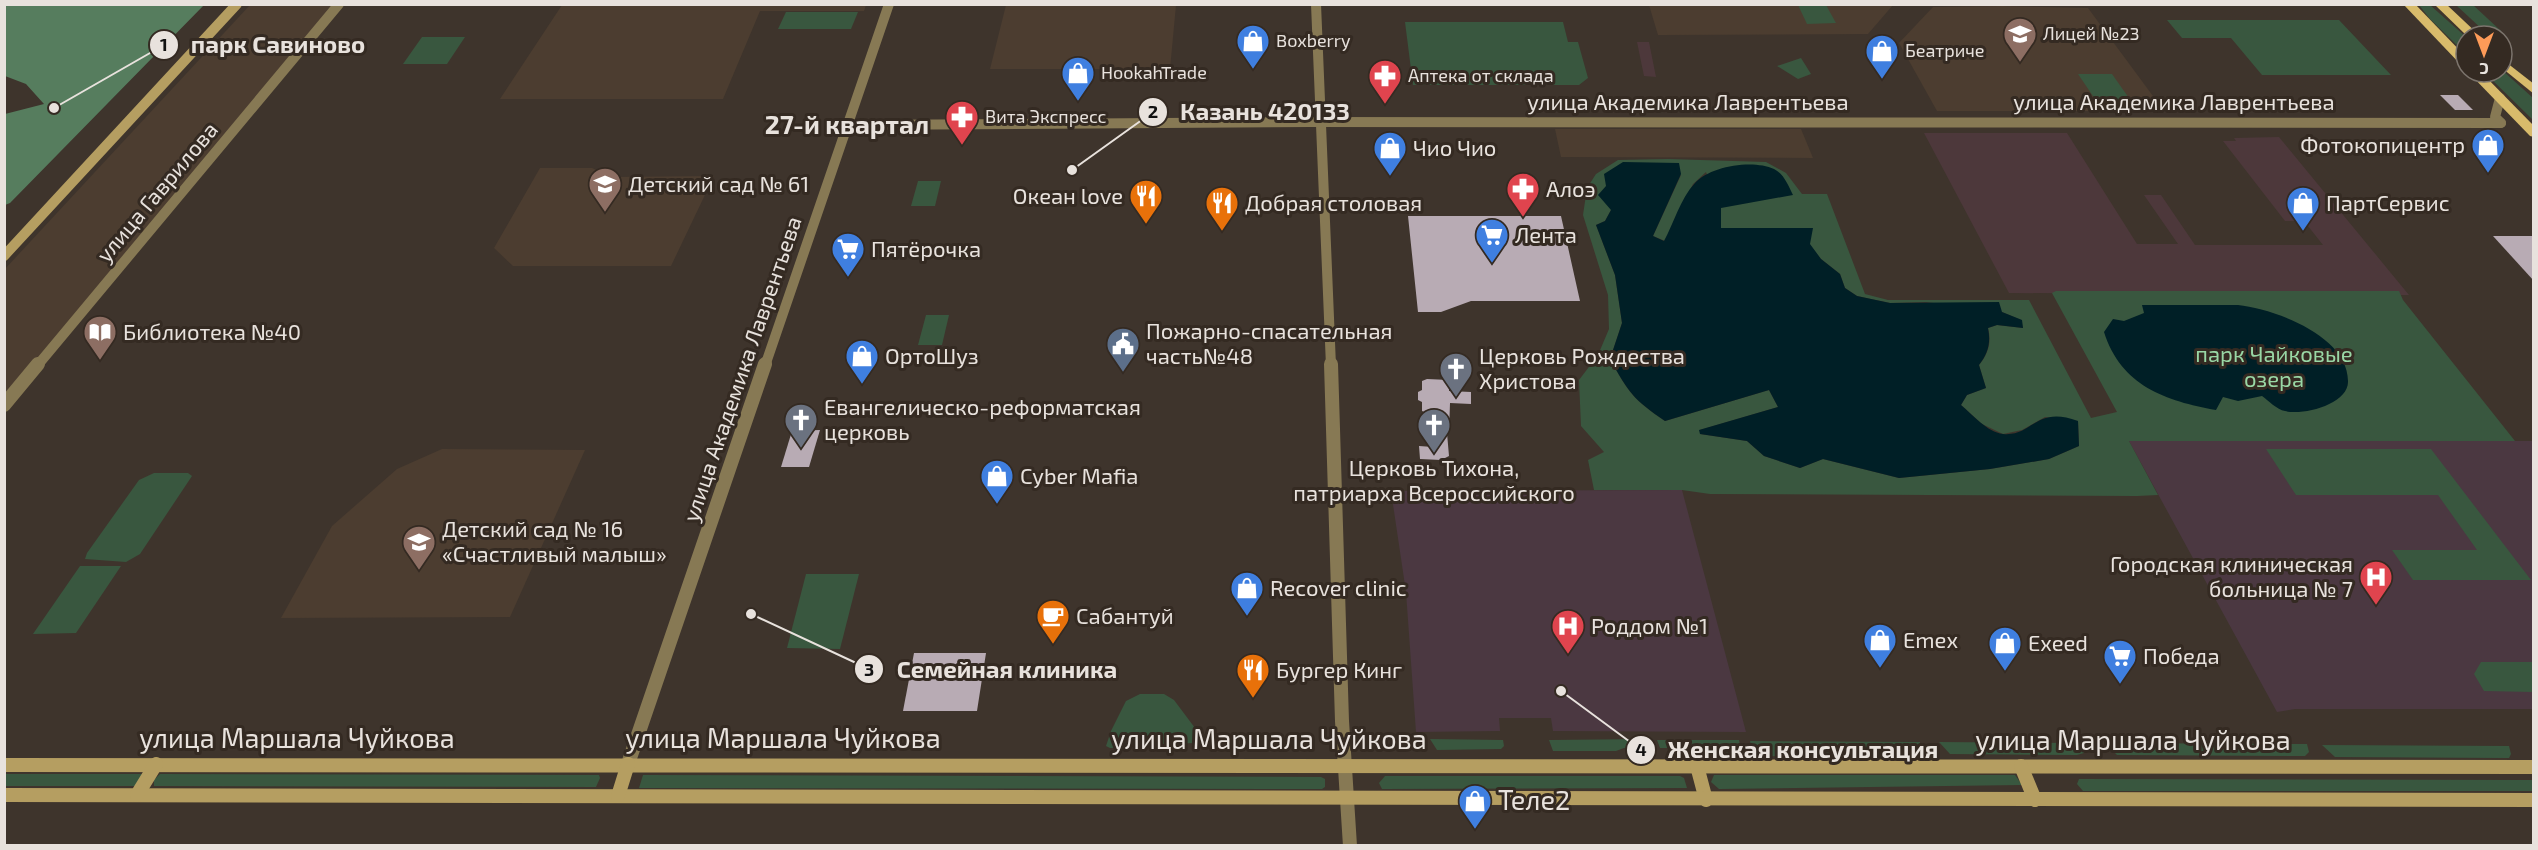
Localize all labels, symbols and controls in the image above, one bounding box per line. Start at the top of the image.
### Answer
school or university icon: Лицей №23 [2002,16,2038,63]
place label: Лицей №23 [2043,22,2140,44]
shop icon: Boxberry [1235,23,1271,70]
callout: парк Савиново [149,24,377,66]
north arrow [2454,24,2514,84]
text: парк Савиново [191,29,365,58]
place label: Boxberry [1276,29,1351,51]
text: 1 [160,33,168,55]
shop icon: Беатриче [1864,33,1900,80]
place label: Беатриче [1905,39,1985,61]
shop icon: HookahTrade [1060,55,1096,102]
pharmacy icon: Аптека от склада [1367,58,1403,105]
text: С [2479,60,2489,79]
place label: HookahTrade [1101,61,1207,83]
place label: Аптека от склада [1408,64,1554,86]
street label: улица Академика Лаврентьева [1527,88,1849,115]
street label: улица Академика Лаврентьева [2013,88,2335,115]
callout: Казань 420133 [1138,91,1361,133]
text: Казань 420133 [1180,96,1350,125]
pharmacy icon: Вита Экспресс [944,99,980,146]
text: 2 [1148,100,1158,122]
place label: Вита Экспресс [985,105,1107,127]
district label: 27-й квартал [765,108,929,139]
street label: улица Гаврилова [90,116,223,267]
shop icon: Фотокопицентр [2470,127,2506,174]
shop icon: Чио Чио [1372,130,1408,177]
place label: Фотокопицентр [2300,131,2465,157]
place label: Чио Чио [1413,134,1496,160]
school or university icon: Детский сад № 61 [587,166,623,213]
place label: Детский сад № 61 [628,170,809,196]
pharmacy icon: Алоэ [1505,171,1541,218]
place label: Алоэ [1546,175,1596,201]
restaurant icon: Океан love [1128,178,1164,225]
place label: Океан love [1013,182,1123,208]
restaurant icon: Добрая столовая [1204,185,1240,232]
shop icon: ПартСервис [2285,185,2321,232]
place label: Добрая столовая [1245,189,1422,215]
place label: ПартСервис [2326,189,2449,215]
street label: улица Академика Лаврентьева [676,212,807,525]
supermarket icon: Лента [1474,217,1510,264]
place label: Лента [1515,221,1577,247]
supermarket icon: Пятёрочка [830,231,866,278]
place label: Пятёрочка [871,235,981,261]
library icon: Библиотека №40 [82,314,118,361]
place label: Пожарно-спасательная часть№48 [1146,317,1392,368]
place label: Библиотека №40 [123,318,301,344]
public building icon: Пожарно-спасательная часть№48 [1105,326,1141,373]
shop icon: ОртоШуз [844,338,880,385]
park label: парк Чайковые озера [2195,340,2353,391]
place label: ОртоШуз [885,342,979,369]
place label: Церковь Рождества Христова [1479,342,1685,393]
church icon: Церковь Рождества Христова [1438,351,1474,398]
place label: Евангелическо-реформатская церковь [824,393,1141,444]
church icon: Евангелическо-реформатская церковь [783,402,819,449]
church icon: Церковь Тихона, патриарха Всероссийского [1416,407,1452,454]
place label: Церковь Тихона, патриарха Всероссийского [1293,454,1575,505]
shop icon: Cyber Mafia [979,458,1015,505]
place label: Cyber Mafia [1020,462,1138,488]
place label: Детский сад № 16 «Счастливый малыш» [442,515,667,566]
school or university icon: Детский сад № 16 «Счастливый малыш» [401,524,437,571]
place label: Городская клиническая больница № 7 [2110,550,2353,601]
hospital icon: Городская клиническая больница № 7 [2358,559,2394,606]
shop icon: Recover clinic [1229,570,1265,617]
place label: Recover clinic [1270,574,1407,600]
cafe icon: Сабантуй [1035,598,1071,645]
place label: Сабантуй [1076,602,1174,629]
hospital icon: Роддом №1 [1550,608,1586,655]
place label: Роддом №1 [1591,612,1708,638]
shop icon: Emex [1862,622,1898,669]
shop icon: Exeed [1987,625,2023,672]
place label: Emex [1903,626,1958,652]
place label: Exeed [2028,629,2088,655]
supermarket icon: Победа [2102,638,2138,685]
place label: Победа [2143,642,2220,668]
callout: Семейная клиника [854,648,1129,690]
restaurant icon: Бургер Кинг [1235,652,1271,699]
text: Семейная клиника [897,654,1117,683]
place label: Бургер Кинг [1276,656,1402,683]
text: 3 [864,658,874,680]
street label: улица Маршала Чуйкова [139,721,455,754]
street label: улица Маршала Чуйкова [625,721,941,754]
street label: улица Маршала Чуйкова [1111,722,1427,755]
street label: улица Маршала Чуйкова [1975,723,2291,756]
callout: Женская консультация [1626,729,1951,771]
text: Женская консультация [1668,734,1938,763]
text: 4 [1635,738,1647,760]
shop icon: Теле2 [1457,783,1493,830]
place label: Теле2 [1498,783,1570,815]

